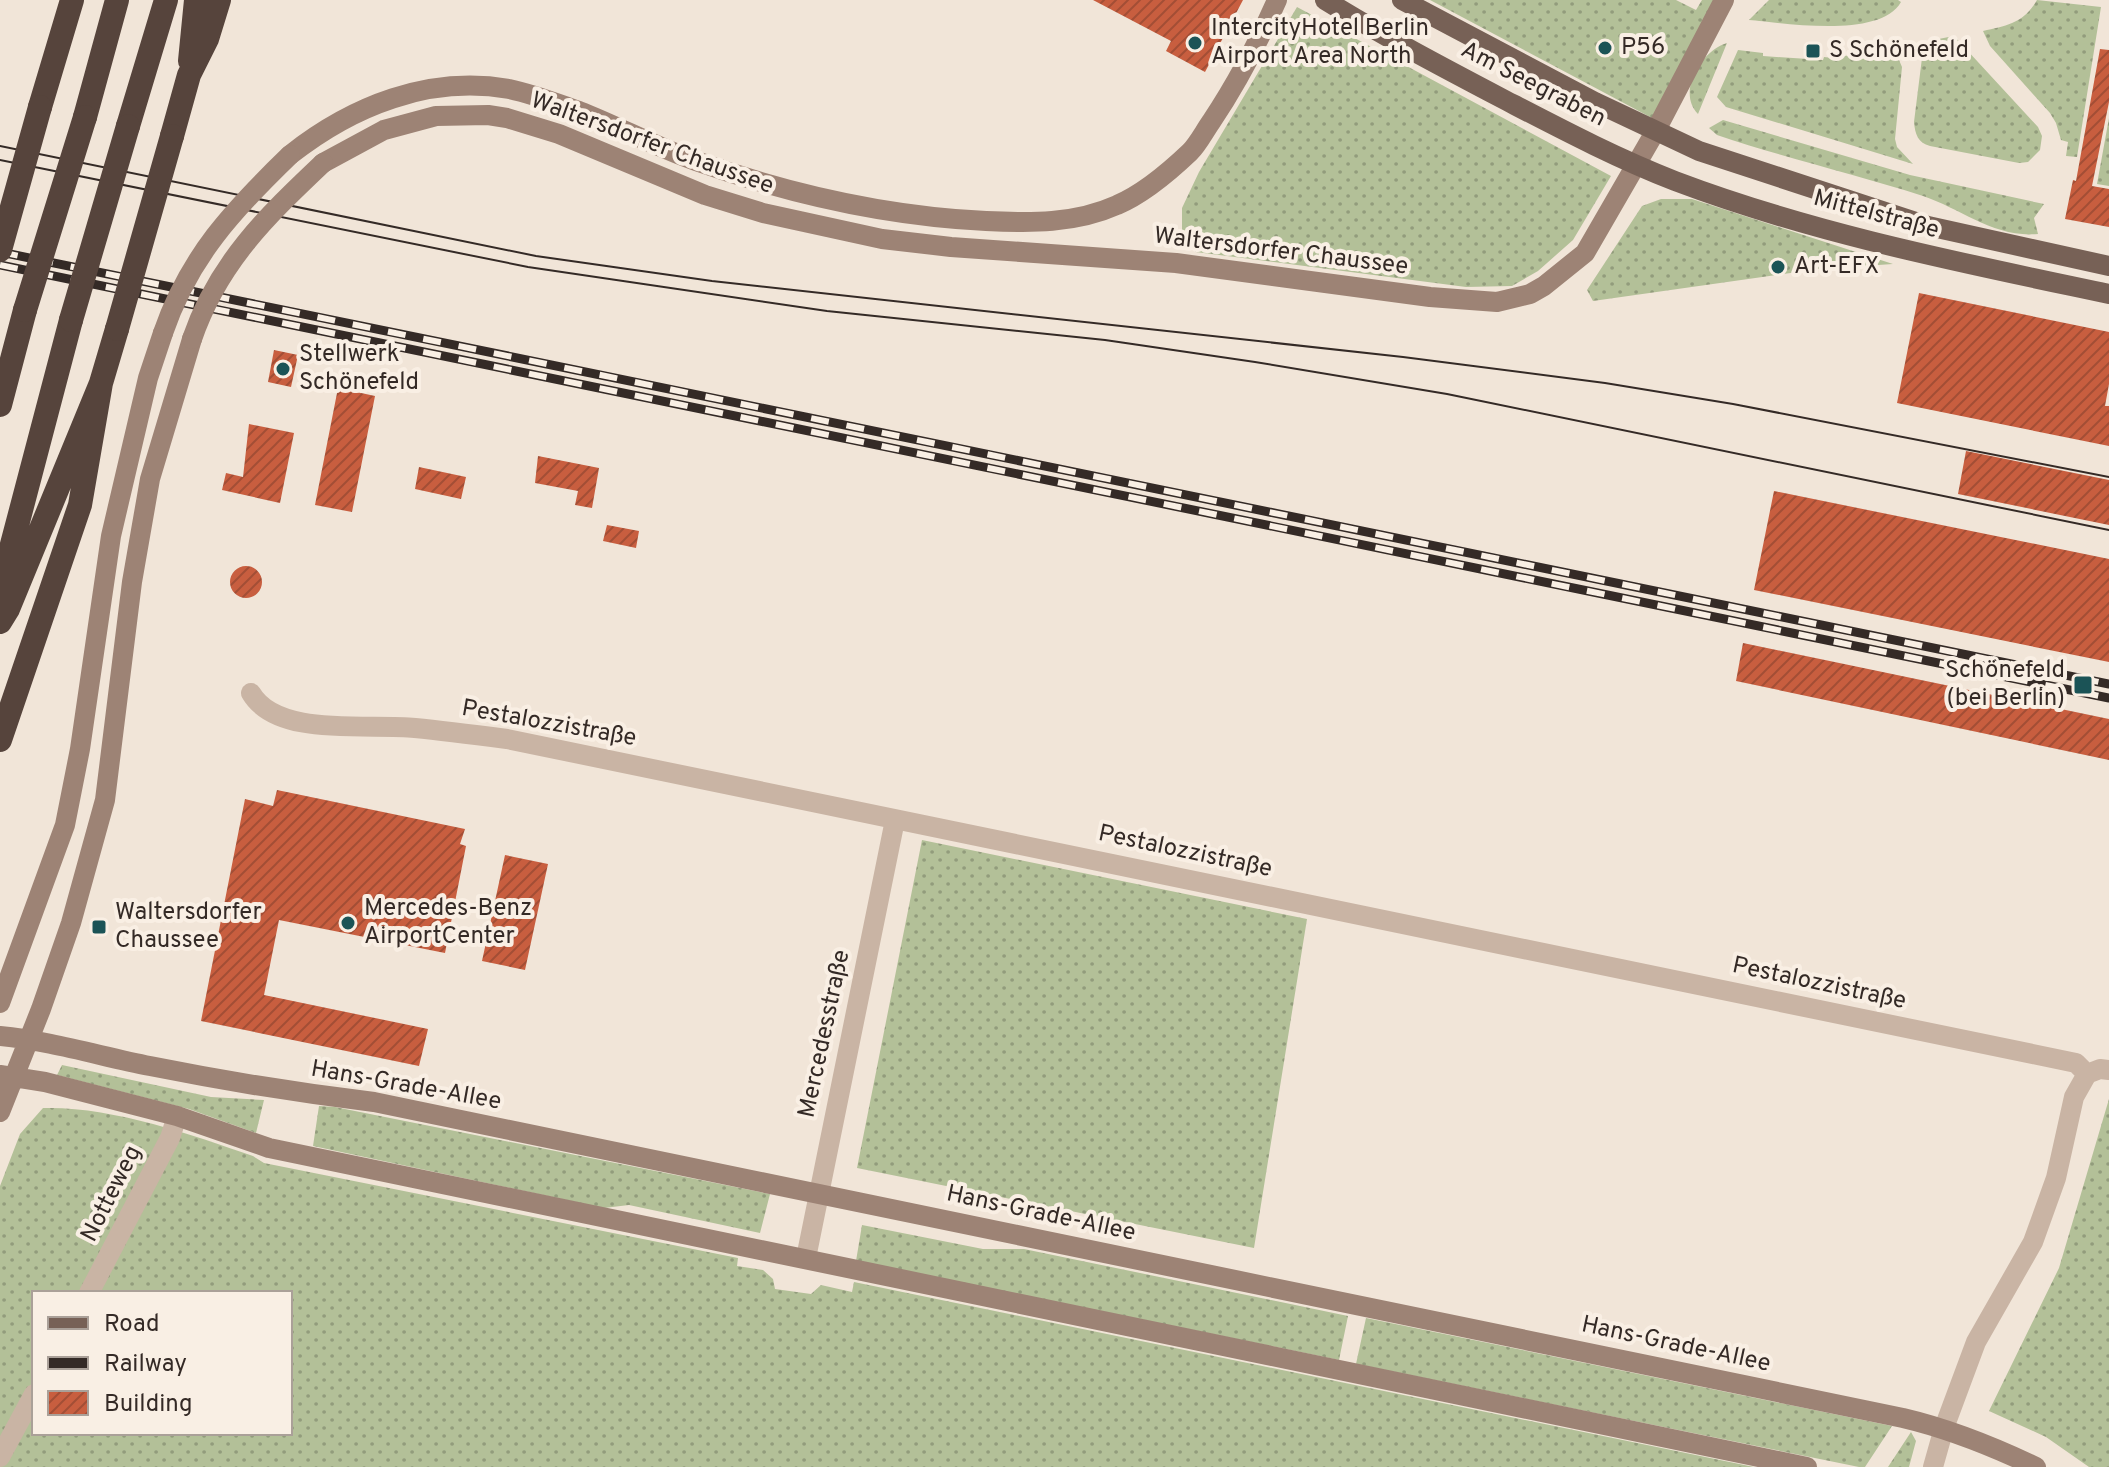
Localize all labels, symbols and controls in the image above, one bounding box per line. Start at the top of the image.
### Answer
place label: IntercityHotel Berlin Airport Area North [1211,14,1429,72]
place label: P56 [1621,33,1665,63]
marker: IntercityHotel Berlin Airport Area North [1186,34,1204,52]
street label: Am Seegraben [1456,36,1610,134]
place label: S Schönefeld [1829,36,1969,66]
marker: P56 [1596,39,1614,57]
marker: S Schönefeld [1804,42,1822,60]
street label: Waltersdorfer Chaussee [526,86,778,202]
street label: Mittelstraße [1810,184,1942,246]
street label: Waltersdorfer Chaussee [1152,222,1410,282]
place label: Art-EFX [1794,252,1879,282]
marker: Art-EFX [1769,258,1787,276]
place label: Stellwerk Schönefeld [299,340,419,398]
marker: Stellwerk Schönefeld [274,360,292,378]
place label: Schönefeld (bei Berlin) [1945,656,2065,714]
marker: Schönefeld (bei Berlin) [2072,674,2094,696]
street label: Pestalozzistraße [459,694,639,754]
street label: Pestalozzistraße [1095,819,1275,885]
place label: Mercedes-Benz AirportCenter [364,894,532,952]
place label: Waltersdorfer Chaussee [115,898,262,956]
marker: Mercedes-Benz AirportCenter [339,914,357,932]
marker: Waltersdorfer Chaussee [90,918,108,936]
street label: Mercedesstraße [793,947,857,1121]
street label: Pestalozzistraße [1729,951,1909,1017]
street label: Hans-Grade-Allee [309,1054,503,1118]
street label: Notteweg [75,1141,149,1247]
street label: Hans-Grade-Allee [944,1179,1138,1249]
legend [32,1291,292,1435]
text: Road [104,1310,160,1340]
street label: Hans-Grade-Allee [1579,1310,1773,1380]
text: Railway [104,1350,187,1380]
text: Building [104,1390,193,1420]

